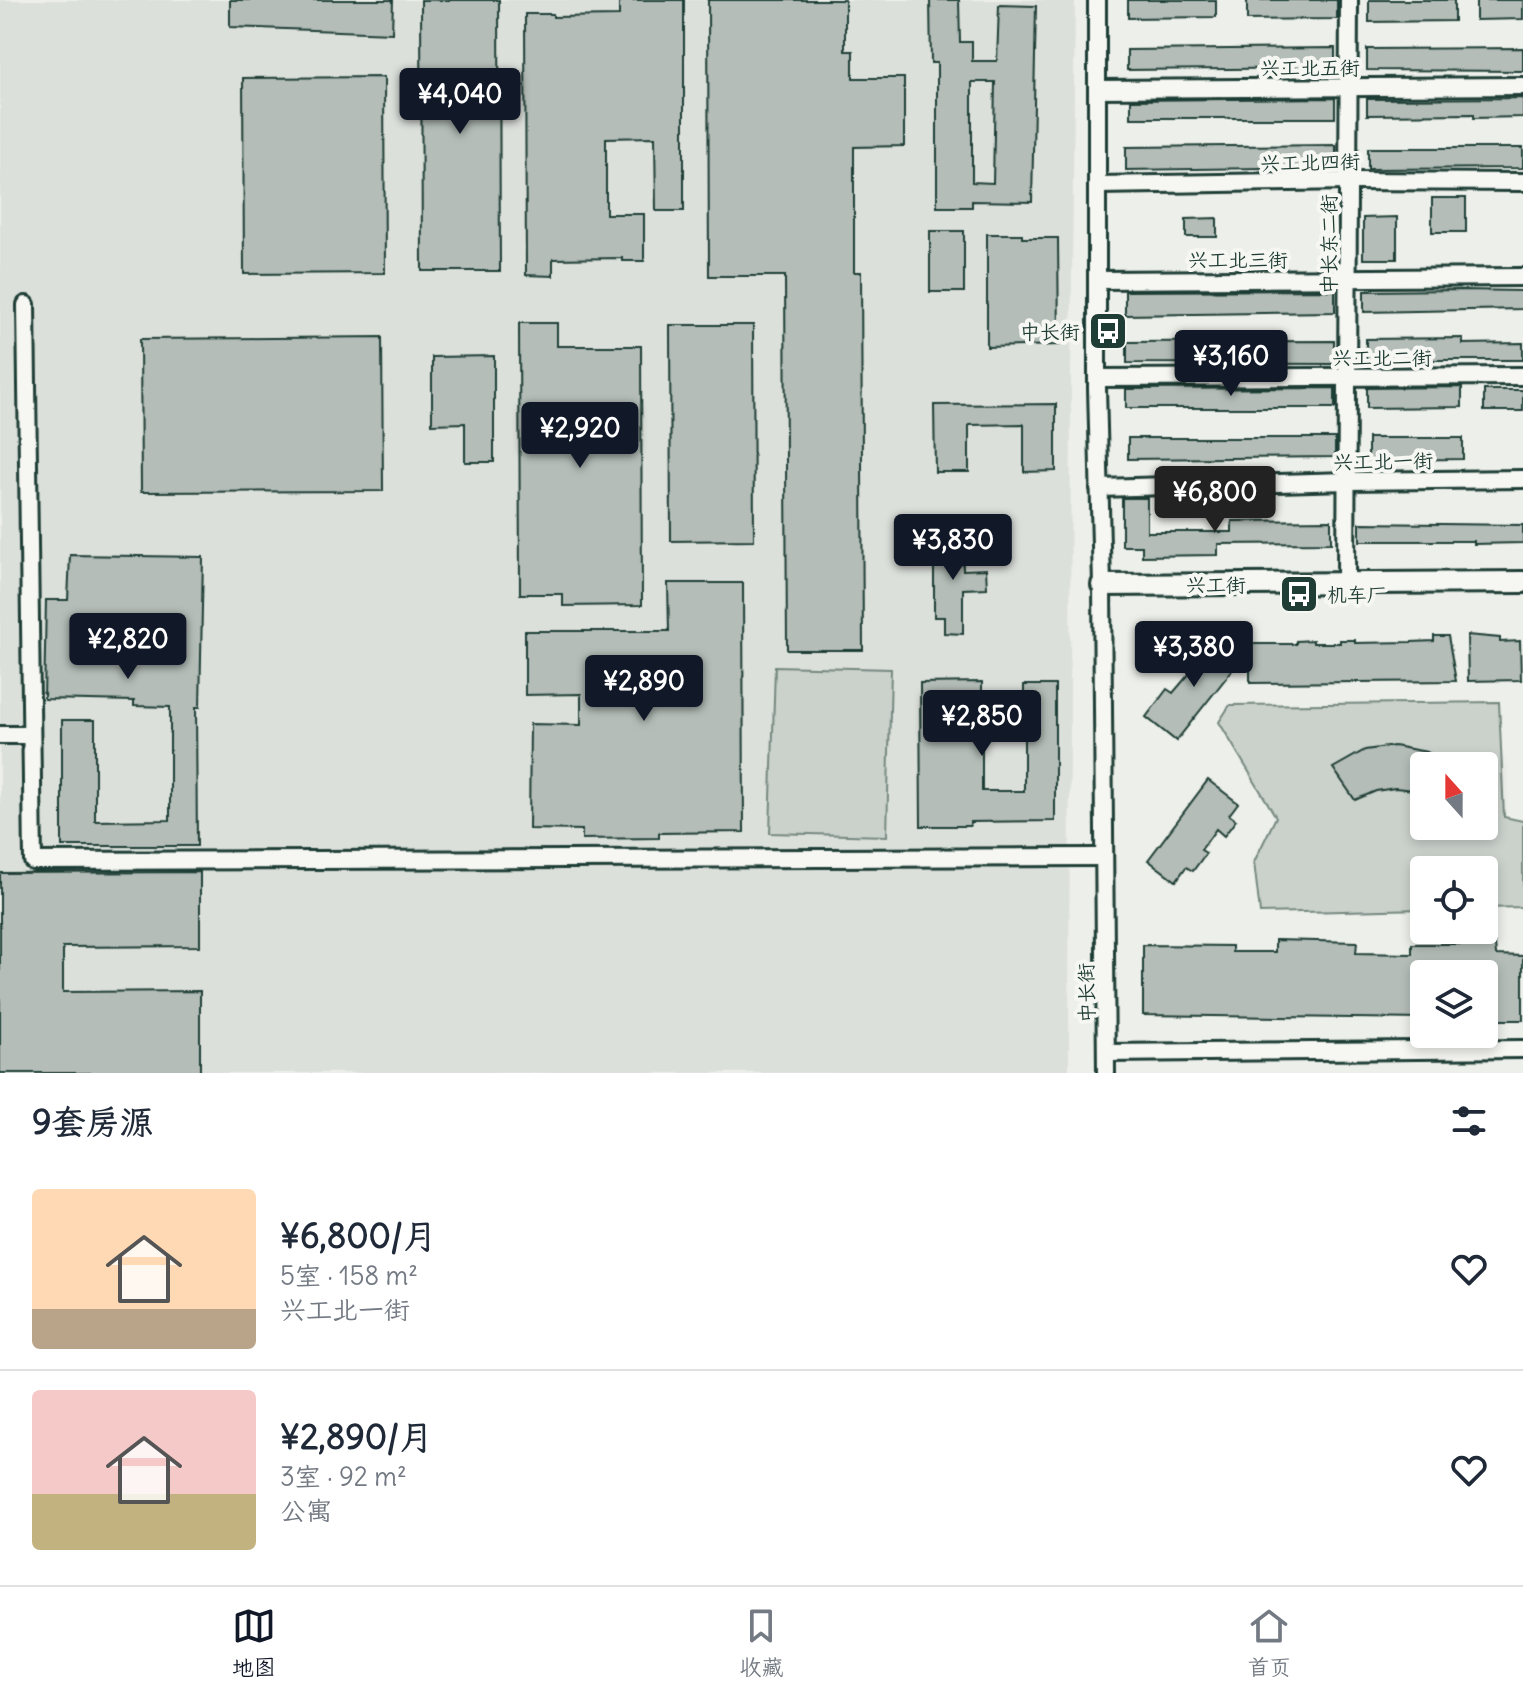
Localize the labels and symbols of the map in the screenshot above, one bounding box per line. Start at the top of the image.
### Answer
street label: 兴工北五街 [1260,55,1360,80]
pin: ¥4,040 [395,68,525,136]
street label: 兴工北四街 [1260,149,1360,175]
street label: 中长东二街 [1316,194,1341,294]
street label: 兴工北三街 [1188,247,1288,272]
bus stop icon: 中长街 [1087,310,1129,352]
place label: 中长街 [1020,319,1080,344]
pin: ¥3,160 [1166,330,1296,398]
street label: 兴工北二街 [1332,345,1432,370]
pin: ¥2,920 [515,402,645,470]
street label: 兴工北一街 [1333,448,1433,474]
pin: ¥6,800 [1150,466,1280,534]
pin: ¥3,830 [888,514,1018,582]
street label: 兴工街 [1186,572,1246,597]
bus stop icon: 机车厂 [1278,573,1320,615]
place label: 机车厂 [1327,582,1387,607]
pin: ¥2,820 [63,613,193,681]
pin: ¥3,380 [1129,621,1259,689]
pin: ¥2,890 [579,655,709,723]
pin: ¥2,850 [917,690,1047,758]
north arrow [1410,752,1498,840]
street label: 中长街 [1073,963,1099,1023]

